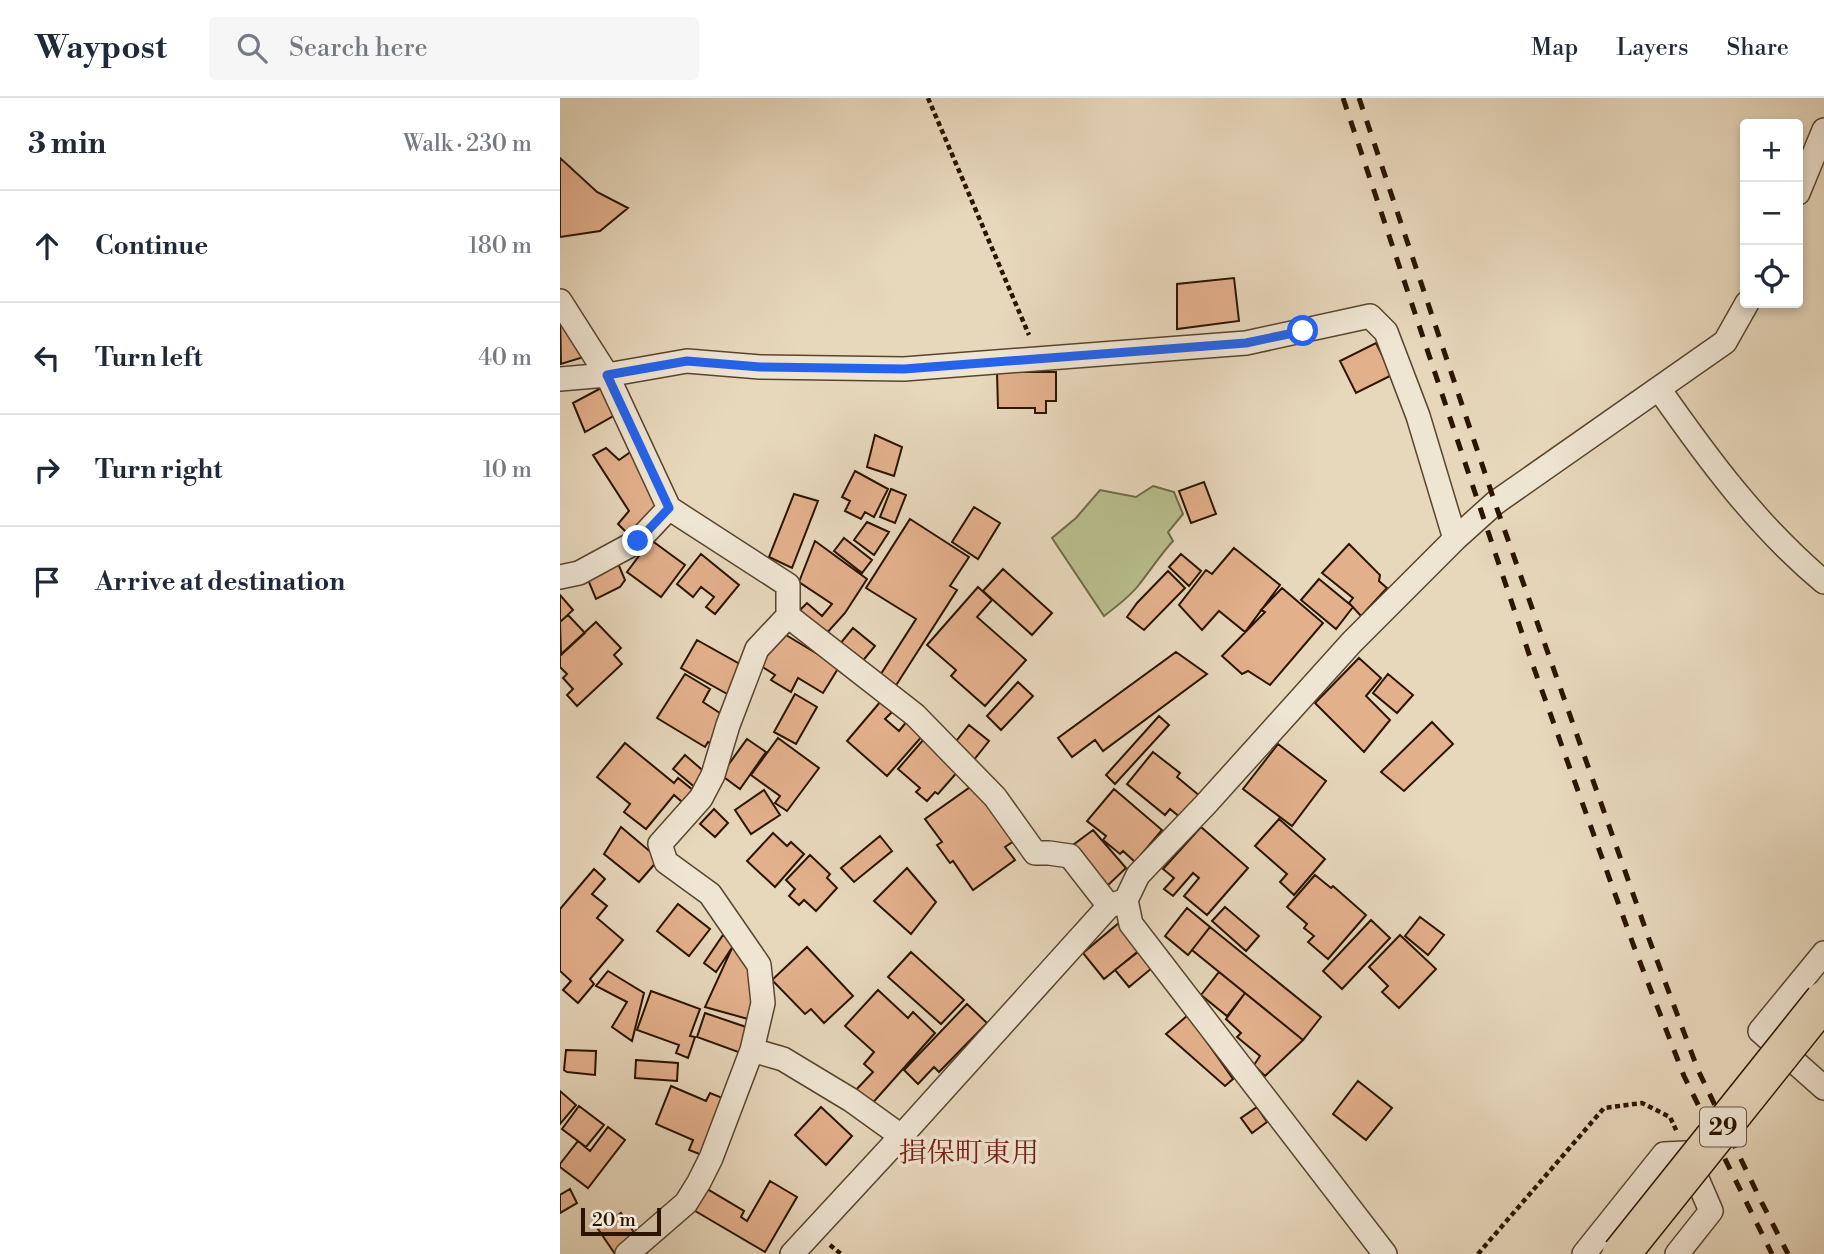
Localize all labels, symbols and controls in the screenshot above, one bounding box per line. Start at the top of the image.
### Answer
search box [209,17,699,80]
text: Waypost [35,28,167,69]
icon: search [233,29,271,67]
text: Search here [289,32,428,64]
text: Map [1531,33,1578,63]
text: Layers [1616,33,1688,63]
text: Share [1726,33,1789,63]
map controls [1740,119,1803,308]
button: + [1740,119,1803,182]
text: 3 min [28,125,106,163]
text: Walk · 230 m [403,130,532,158]
button: − [1740,182,1803,245]
icon: ahead [28,227,66,265]
text: Continue [95,230,208,262]
text: 180 m [468,232,532,260]
button: locate [1740,245,1803,308]
route start [1287,315,1318,346]
icon: left [28,339,66,377]
text: Turn left [95,342,203,374]
text: 40 m [478,344,532,372]
icon: right [28,451,66,489]
text: Turn right [95,454,223,486]
text: 10 m [483,456,532,484]
route end [622,525,653,556]
icon: arrive [28,563,66,601]
text: Arrive at destination [95,566,345,598]
road number: 29 [1700,1108,1746,1146]
district label: 揖保町東用 [899,1136,1039,1171]
scale bar [581,1205,662,1237]
text: 20 m [592,1208,636,1232]

